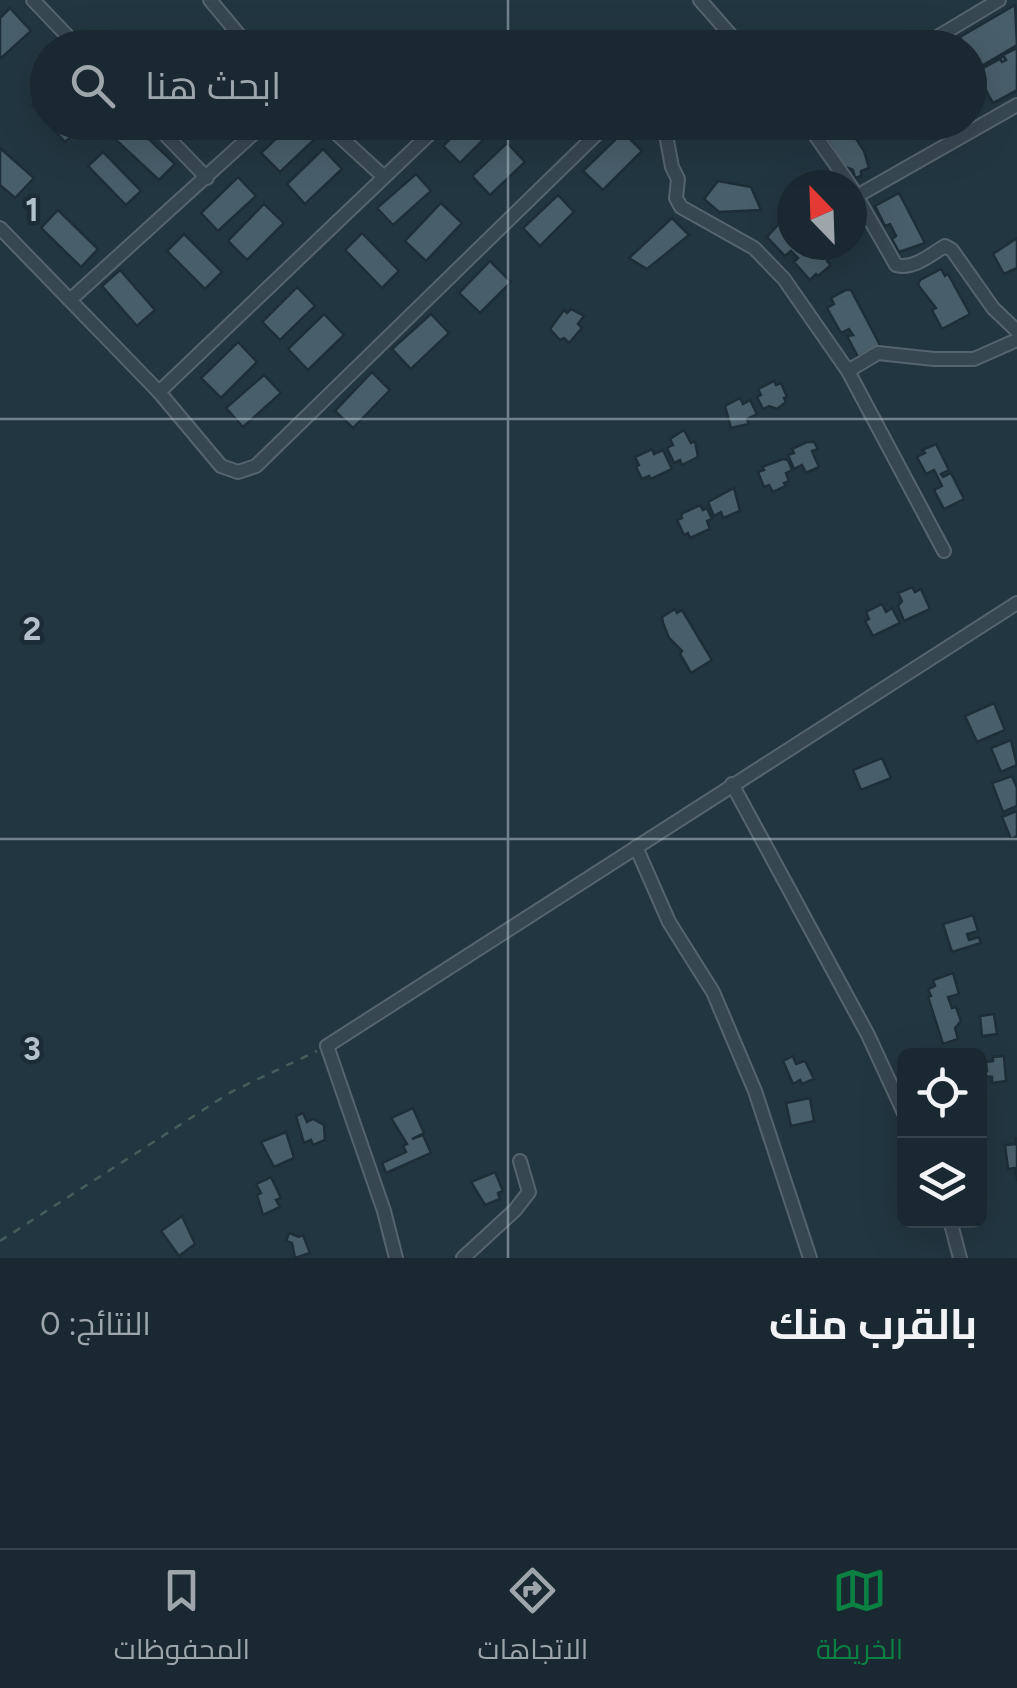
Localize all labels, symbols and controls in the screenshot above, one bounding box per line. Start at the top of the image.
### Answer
search box [30,30,987,140]
icon: search [65,58,120,113]
text: ابحث هنا [145,63,281,109]
north arrow [777,170,867,260]
text: 1 [25,191,39,229]
text: 2 [23,610,41,648]
text: 3 [23,1030,41,1068]
map controls [897,1048,987,1228]
button: locate [897,1048,987,1138]
button: layers [897,1138,987,1228]
text: بالقرب منك [769,1299,977,1350]
text: النتائج: 0 [40,1305,151,1343]
tab: المحفوظات [114,1563,250,1675]
tab: الاتجاهات [478,1563,588,1675]
tab: الخريطة [816,1563,903,1675]

